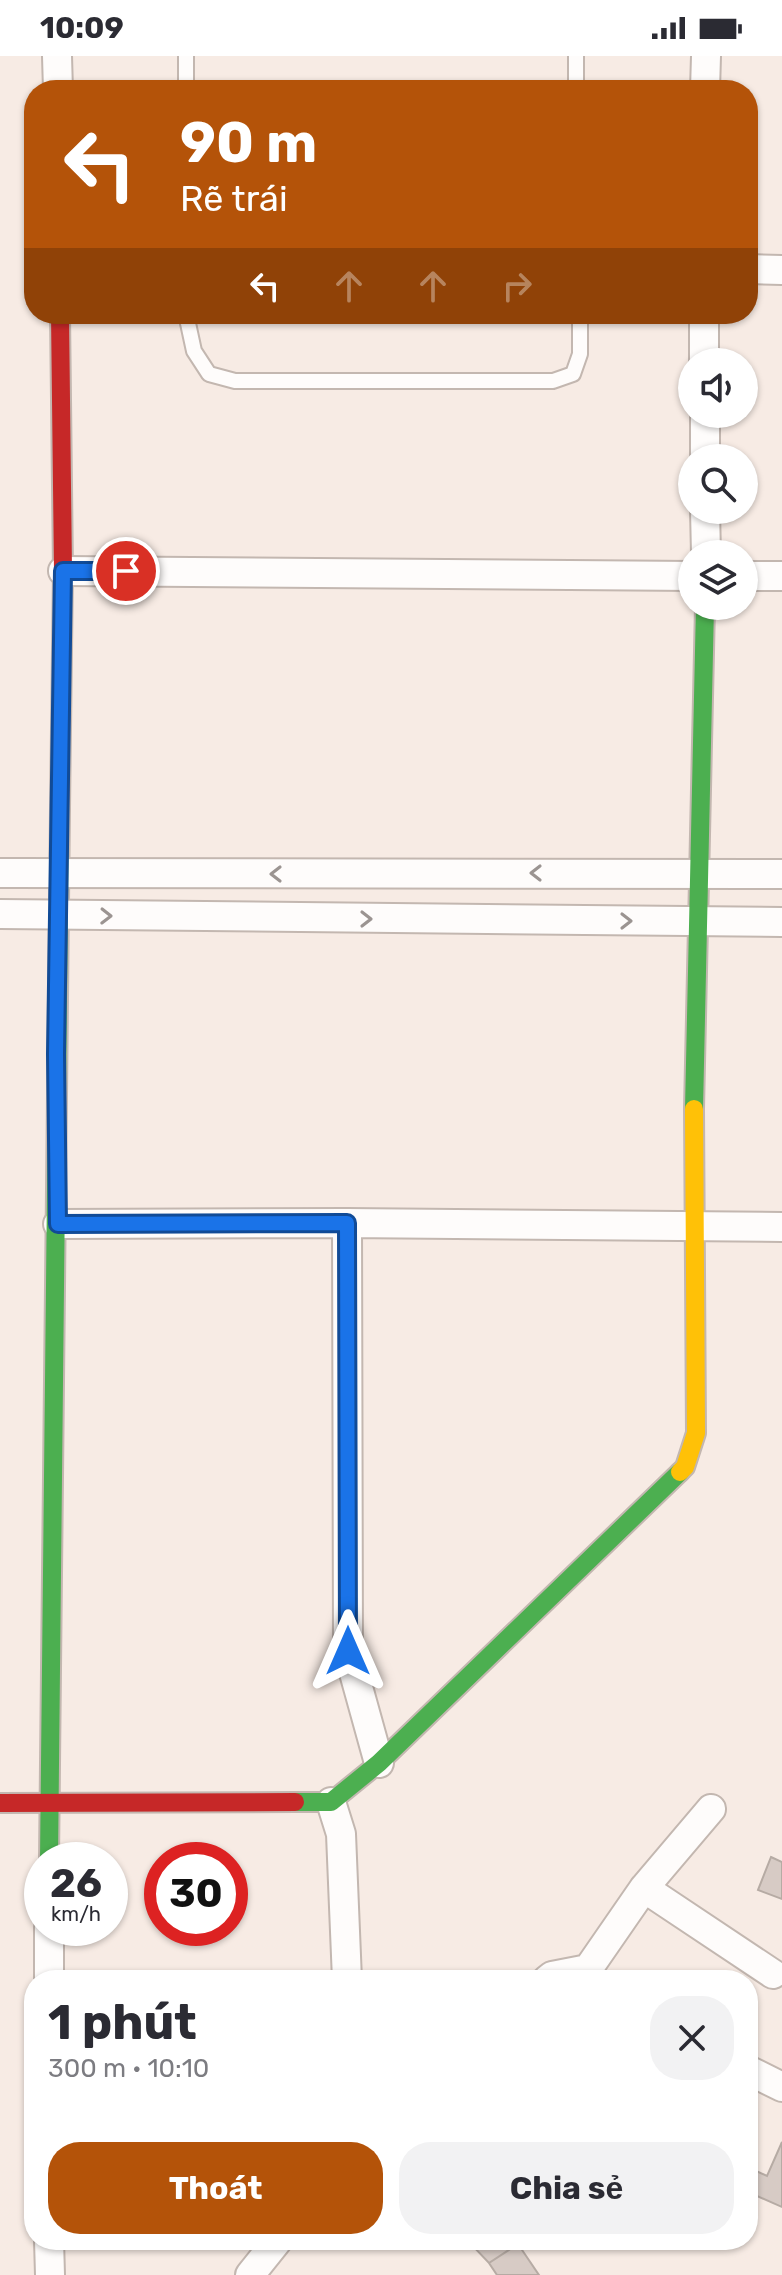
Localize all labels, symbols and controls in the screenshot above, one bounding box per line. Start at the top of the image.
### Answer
text: 10:09 [40,10,124,46]
text: 90 m [180,110,317,176]
icon: left [48,112,152,216]
text: Rẽ trái [180,177,288,220]
icon: left [243,264,287,308]
icon: ahead [327,264,371,308]
icon: ahead [411,264,455,308]
icon: right [495,264,539,308]
map controls [678,348,758,620]
button: sound [678,348,758,428]
button: search [678,444,758,524]
pin [92,537,160,605]
button: layers [678,540,758,620]
icon: arrive [104,549,148,593]
one-way arrow [529,864,542,882]
one-way arrow [269,865,282,883]
one-way arrow [100,907,113,924]
one-way arrow [360,910,373,928]
one-way arrow [620,912,633,930]
position arrow [306,1609,390,1693]
speed limit sign: 30 [144,1842,248,1946]
text: 26 [50,1860,102,1907]
text: km/h [51,1902,101,1926]
text: 1 phút [48,1994,197,2051]
button: close [650,1996,734,2080]
text: 300 m · 10:10 [48,2053,209,2084]
button: Thoát [48,2142,383,2234]
button: Chia sẻ [399,2142,734,2234]

